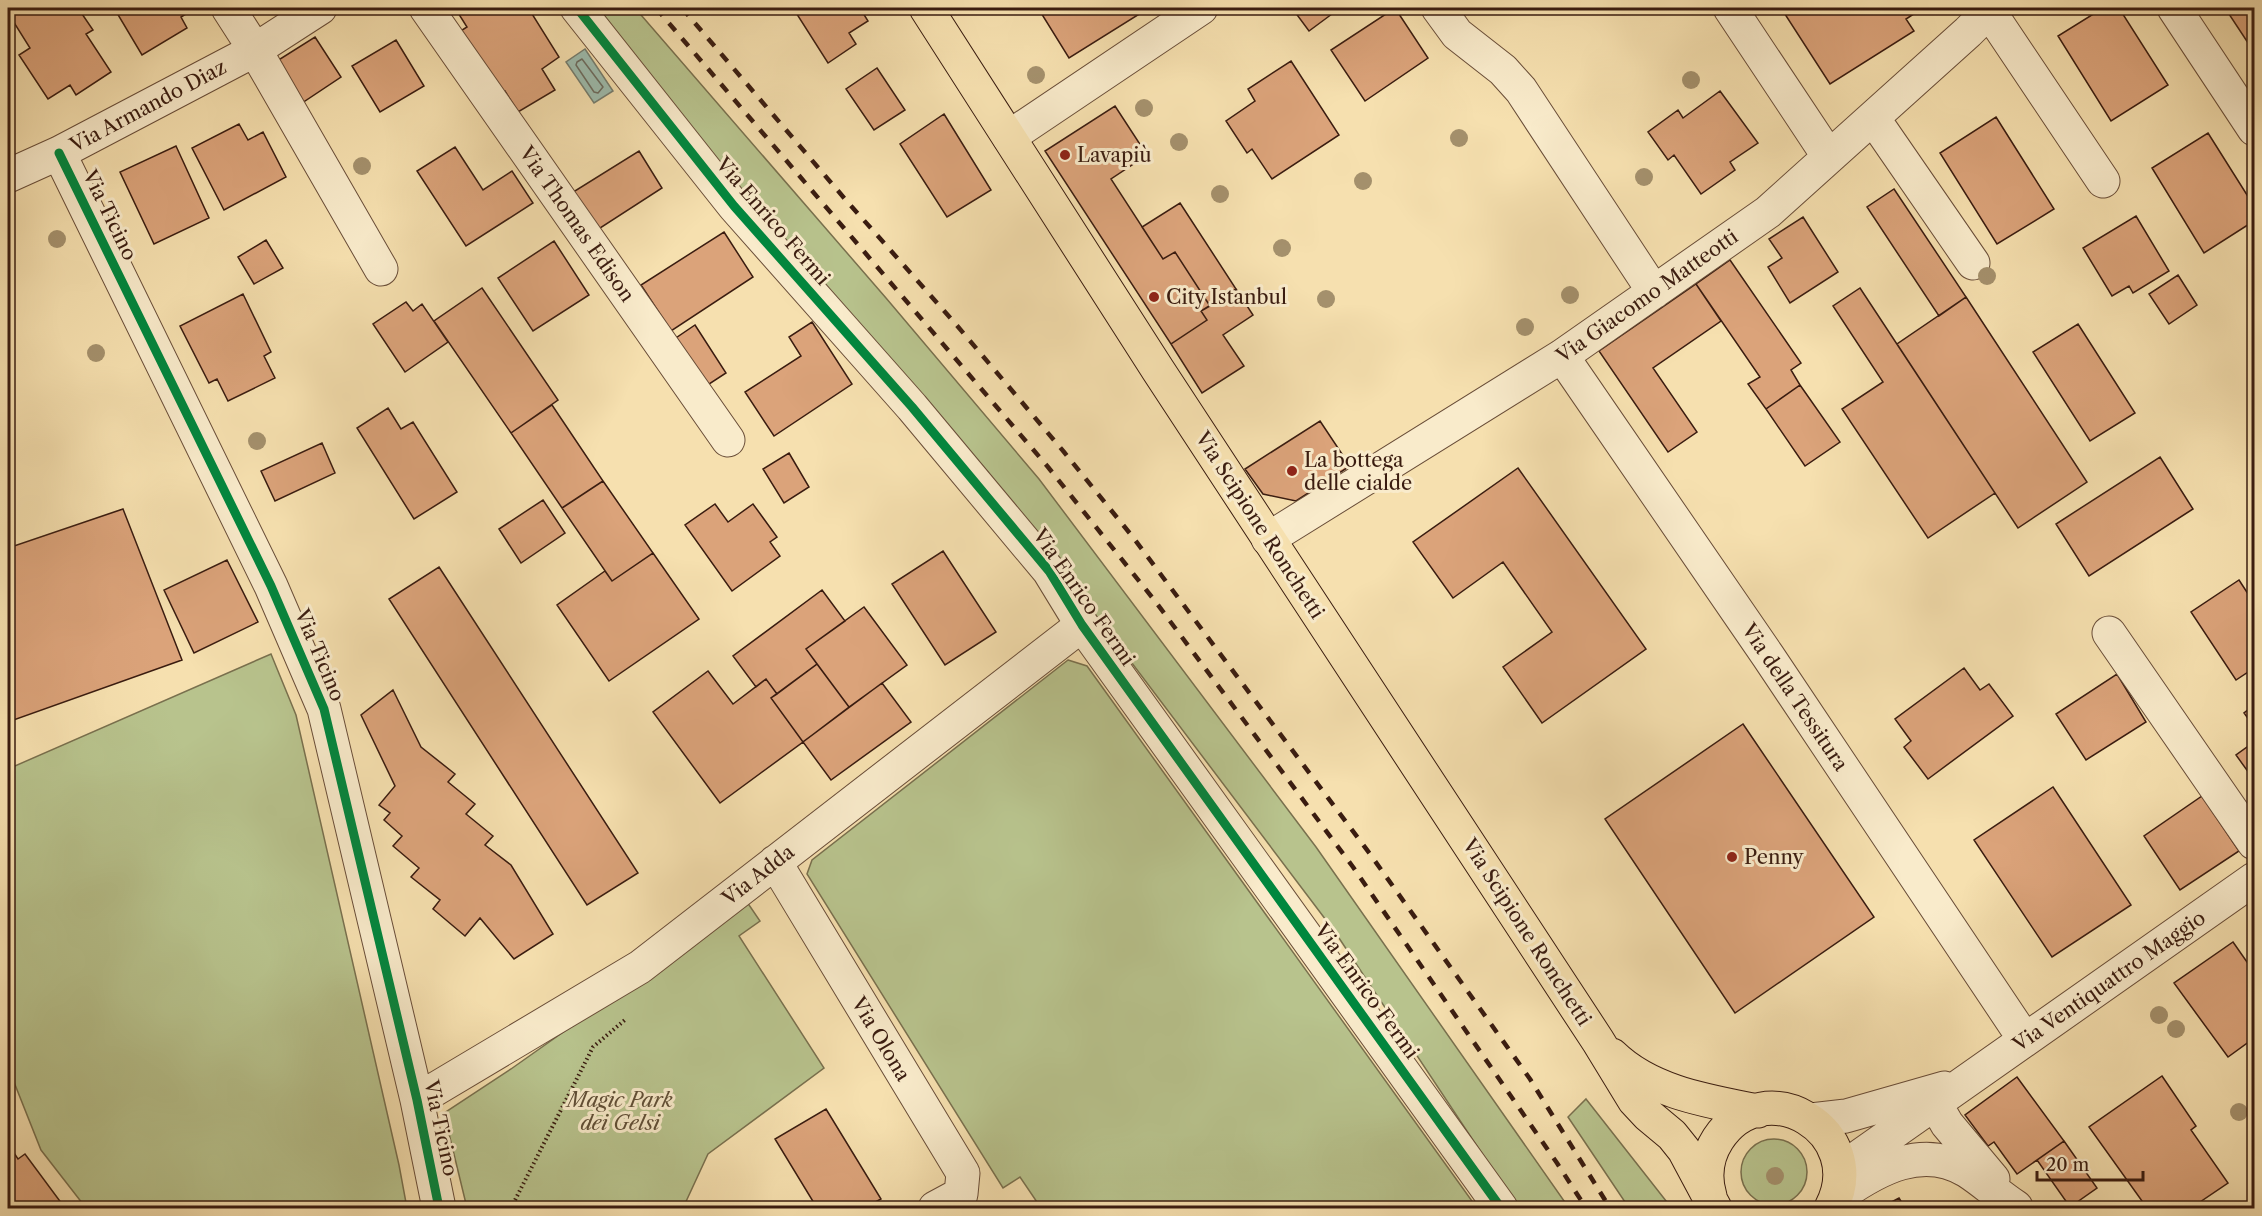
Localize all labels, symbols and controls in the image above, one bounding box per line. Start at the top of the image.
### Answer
street label: Via Armando Diaz [65,55,230,158]
street label: Via Thomas Edison [514,141,640,307]
place label: Lavapiù [1077,143,1151,167]
marker: Lavapiù [1058,148,1072,162]
street label: Via Enrico Fermi [710,151,835,290]
street label: Via Ticino [77,165,142,264]
street label: Via Giacomo Matteotti [1551,224,1742,368]
place label: City Istanbul [1166,285,1287,309]
marker: City Istanbul [1147,290,1161,304]
street label: Via Scipione Ronchetti [1190,426,1329,623]
place label: La bottega delle cialde [1304,448,1412,495]
marker: La bottega delle cialde [1285,464,1299,478]
street label: Via Enrico Fermi [1027,523,1140,670]
street label: Via Ticino [289,604,350,705]
street label: Via della Tessitura [1736,618,1853,776]
street label: Via Scipione Ronchetti [1457,833,1596,1030]
street label: Via Adda [716,839,799,911]
place label: Penny [1744,845,1804,869]
marker: Penny [1725,850,1739,864]
street label: Via Ventiquattro Maggio [2007,905,2210,1057]
street label: Via Enrico Fermi [1309,918,1424,1063]
street label: Via Olona [846,992,916,1086]
street label: Via Ticino [419,1077,463,1178]
park label: Magic Park dei Gelsi [565,1088,673,1135]
scale bar [2037,1144,2144,1182]
text: 20 m [2046,1154,2090,1176]

